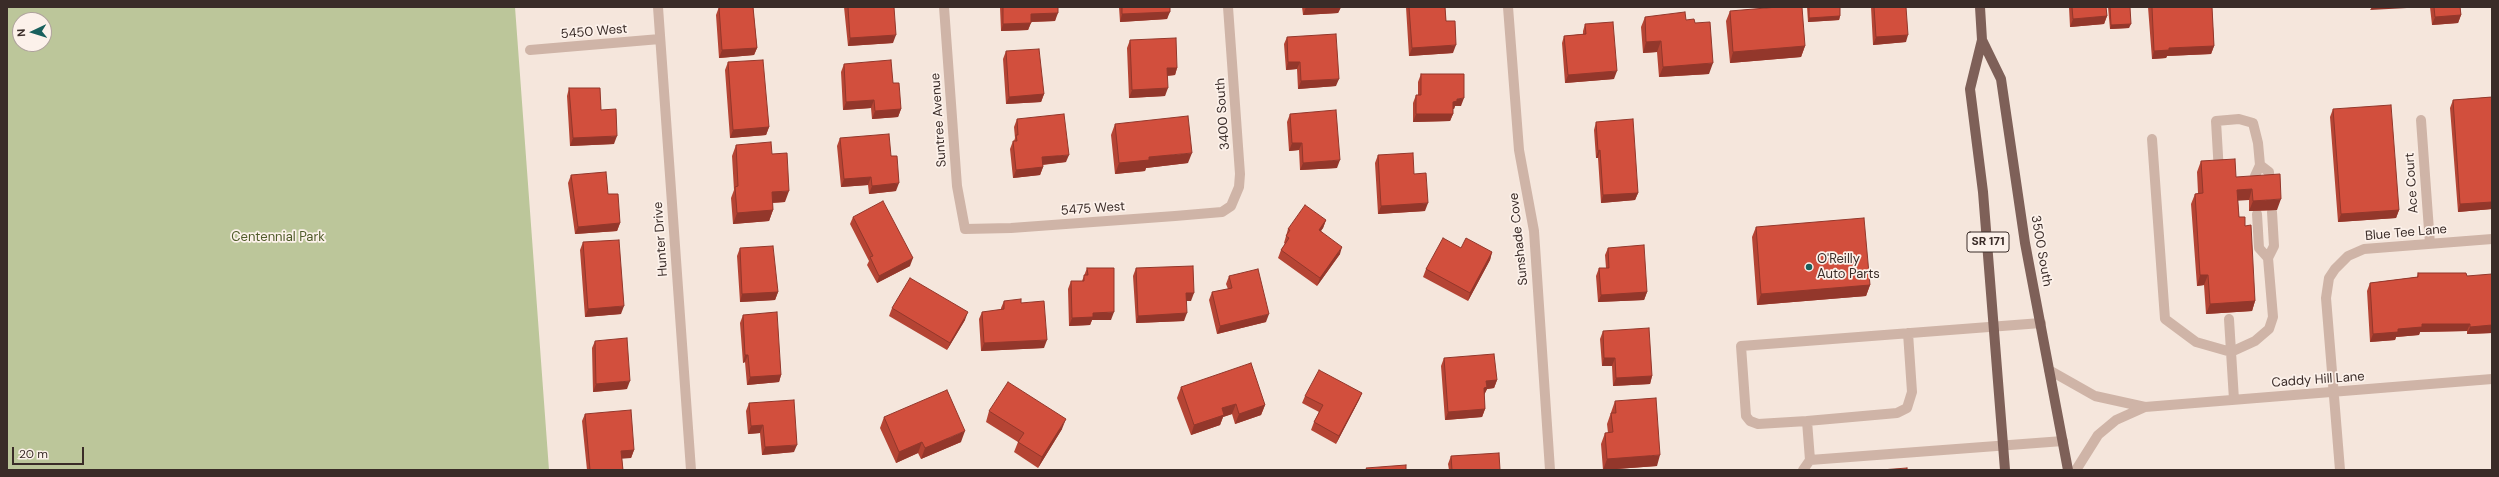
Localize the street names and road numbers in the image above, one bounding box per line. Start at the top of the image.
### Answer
street label: 5450 West [560,21,628,43]
street label: Suntree Avenue [928,72,950,168]
street label: 3400 South [1213,78,1233,150]
street label: Ace Court [2402,152,2422,214]
street label: Sunshade Cove [1506,192,1532,286]
street label: 5475 West [1060,199,1126,219]
street label: Hunter Drive [651,201,671,277]
street label: 3500 South [2027,214,2055,288]
street label: Blue Tee Lane [2364,222,2448,244]
road number: SR 171 [1967,232,2009,252]
street label: Caddy Hill Lane [2271,369,2365,391]

